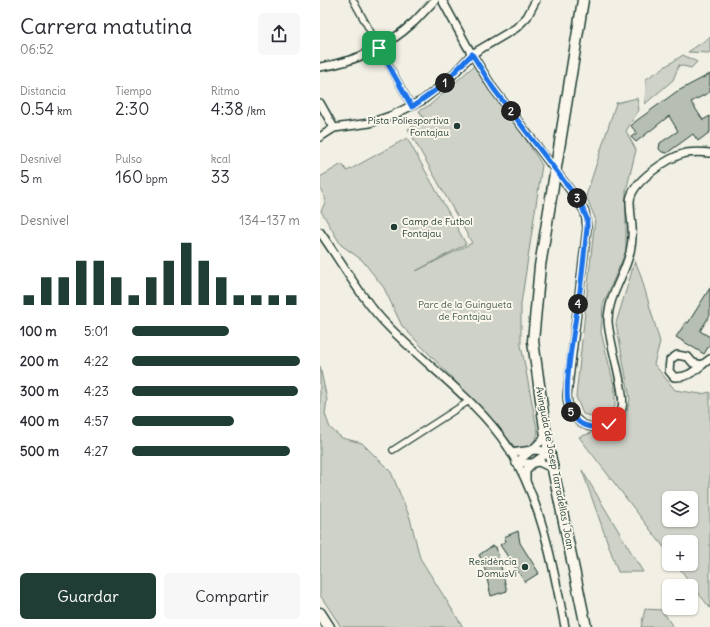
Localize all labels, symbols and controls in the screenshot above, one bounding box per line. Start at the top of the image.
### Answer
text: Carrera matutina [20,12,192,40]
button: share [258,13,300,55]
pin [362,31,396,65]
icon: arrive [368,37,390,59]
text: 06:52 [20,41,54,58]
pin: 1 [435,73,455,93]
text: 1 [443,76,447,90]
text: Distancia [20,84,66,98]
text: Tiempo [115,84,152,98]
text: Ritmo [211,84,240,98]
text: 0.54 [20,98,54,120]
text: 2:30 [115,98,149,120]
text: 4:38 [211,98,244,120]
pin: 2 [501,101,521,121]
text: km [54,104,72,118]
text: /km [244,104,266,118]
text: 2 [508,104,514,118]
place label: Pista Poliesportiva Fontajau [367,114,449,139]
marker: Pista Poliesportiva Fontajau [452,121,462,131]
text: Desnivel [20,152,61,166]
text: Pulso [115,152,142,166]
text: kcal [211,152,230,166]
text: 5 [20,166,30,188]
text: 160 [115,166,143,188]
text: 33 [211,166,230,188]
text: m [30,172,42,186]
text: bpm [143,172,168,186]
pin: 3 [567,188,587,208]
text: 3 [574,191,580,205]
text: Desnivel [20,212,69,229]
text: 134–137 m [239,212,300,229]
place label: Camp de Futbol Fontajau [402,215,473,240]
marker: Camp de Futbol Fontajau [389,222,399,232]
pin: 4 [568,294,588,314]
text: 4 [575,297,581,311]
park label: Parc de la Guingueta de Fontajau [418,298,512,323]
text: 100 m [20,323,57,340]
text: 5:01 [84,323,108,340]
text: 200 m [20,353,59,370]
text: 4:22 [84,353,109,370]
text: 300 m [20,383,59,400]
text: 4:23 [84,383,109,400]
street label: Avinguda de Josep Tarradellas i Joan [533,385,577,551]
pin: 5 [561,402,581,422]
text: 5 [568,405,574,419]
pin [592,407,626,441]
text: 400 m [20,413,59,430]
text: 4:57 [84,413,108,430]
icon: check [598,413,620,435]
text: 500 m [20,443,59,460]
text: 4:27 [84,443,108,460]
map controls [662,491,698,615]
button: layers [662,491,698,527]
button: + [662,535,698,571]
place label: Residència DomusVi [469,555,517,580]
marker: Residència DomusVi [520,562,530,572]
button: Guardar [20,573,156,619]
button: Compartir [164,573,300,619]
button: − [662,579,698,615]

